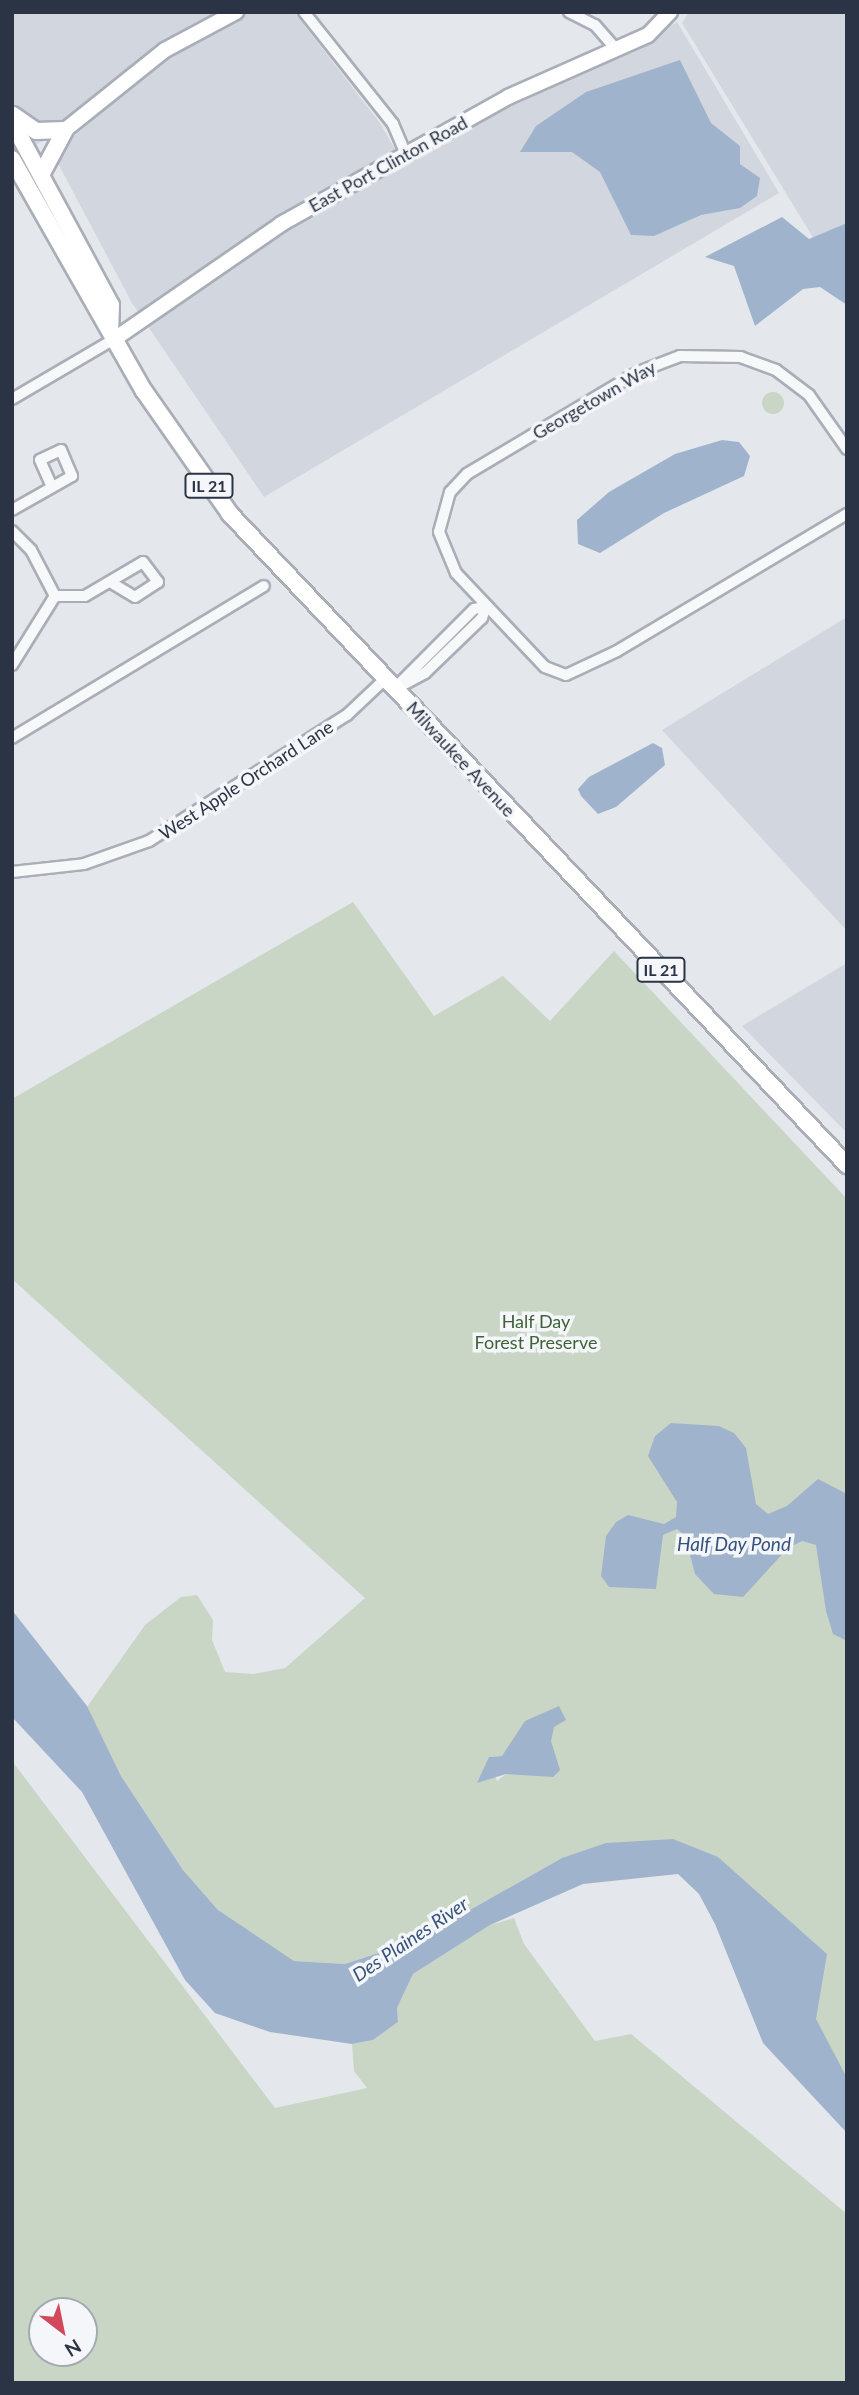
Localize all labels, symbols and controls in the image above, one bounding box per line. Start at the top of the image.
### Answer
street label: East Port Clinton Road [305,111,471,217]
street label: Georgetown Way [529,356,659,444]
road number: IL 21 [183,474,235,499]
street label: Milwaukee Avenue [402,697,520,821]
street label: West Apple Orchard Lane [155,716,337,844]
road number: IL 21 [635,958,687,982]
park label: Half Day Forest Preserve [475,1311,597,1354]
water label: Half Day Pond [677,1533,791,1555]
water label: Des Plaines River [348,1892,472,1986]
north arrow [28,2297,98,2367]
text: N [61,2335,86,2362]

